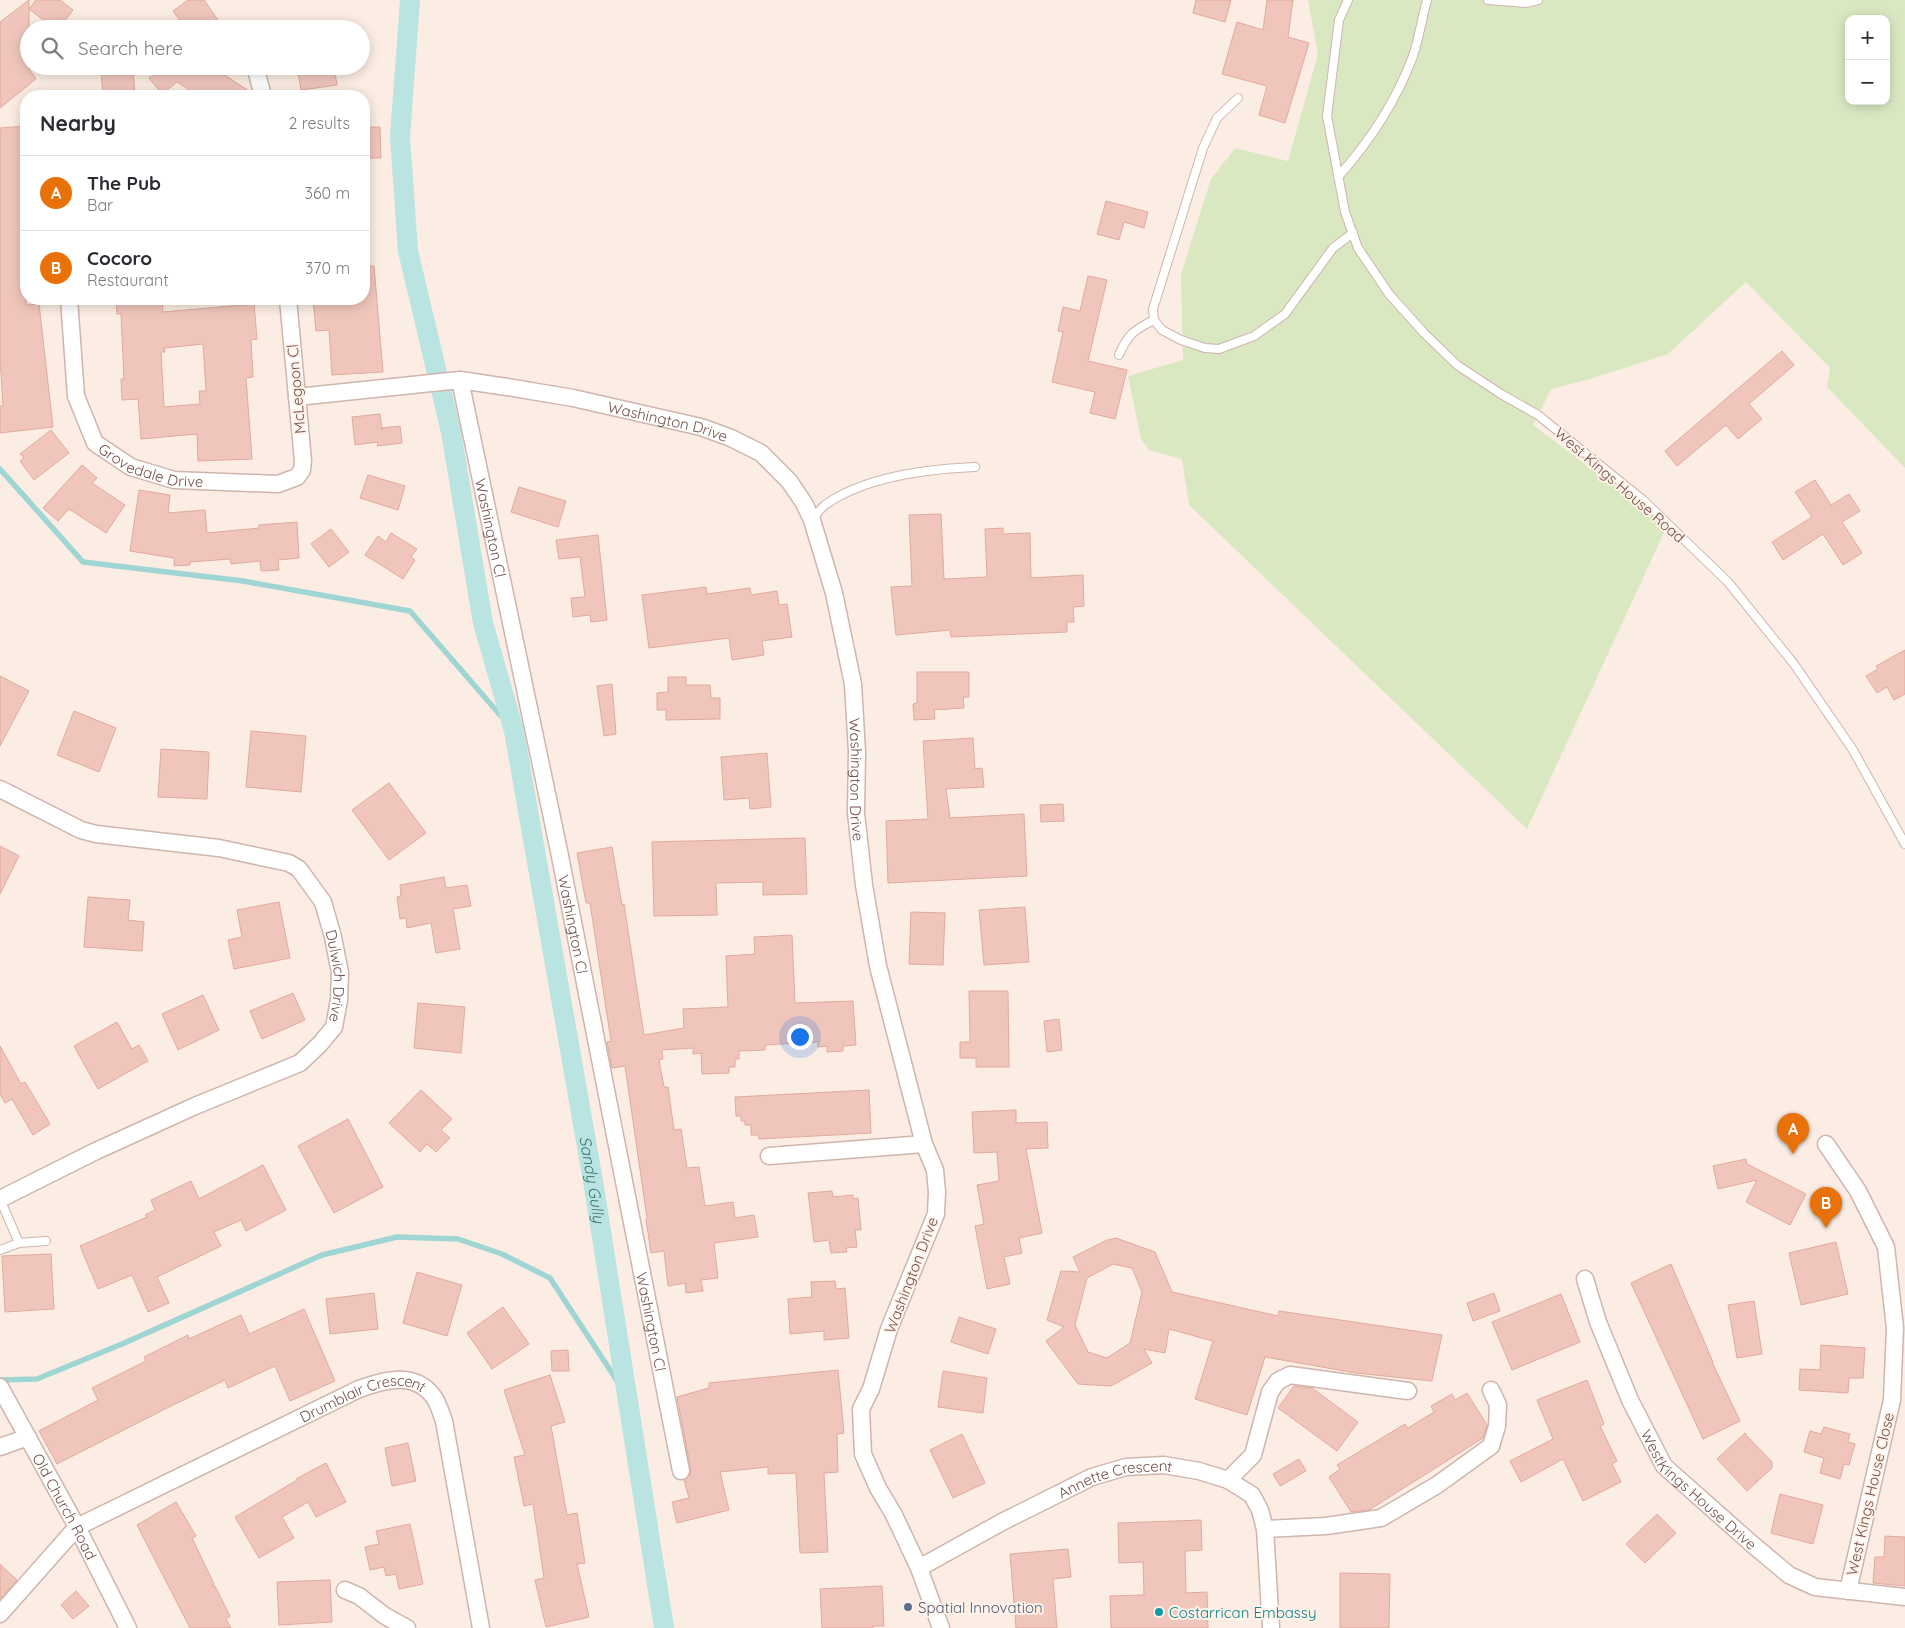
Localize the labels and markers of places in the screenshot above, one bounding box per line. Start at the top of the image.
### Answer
pin: A [1777,1113,1809,1154]
pin: B [1810,1187,1842,1228]
place label: Spatial Innovation [918,1598,1043,1617]
marker: Spatial Innovation [902,1601,914,1613]
place label: Costarrican Embassy [1169,1603,1316,1622]
marker: Costarrican Embassy [1153,1606,1165,1618]

